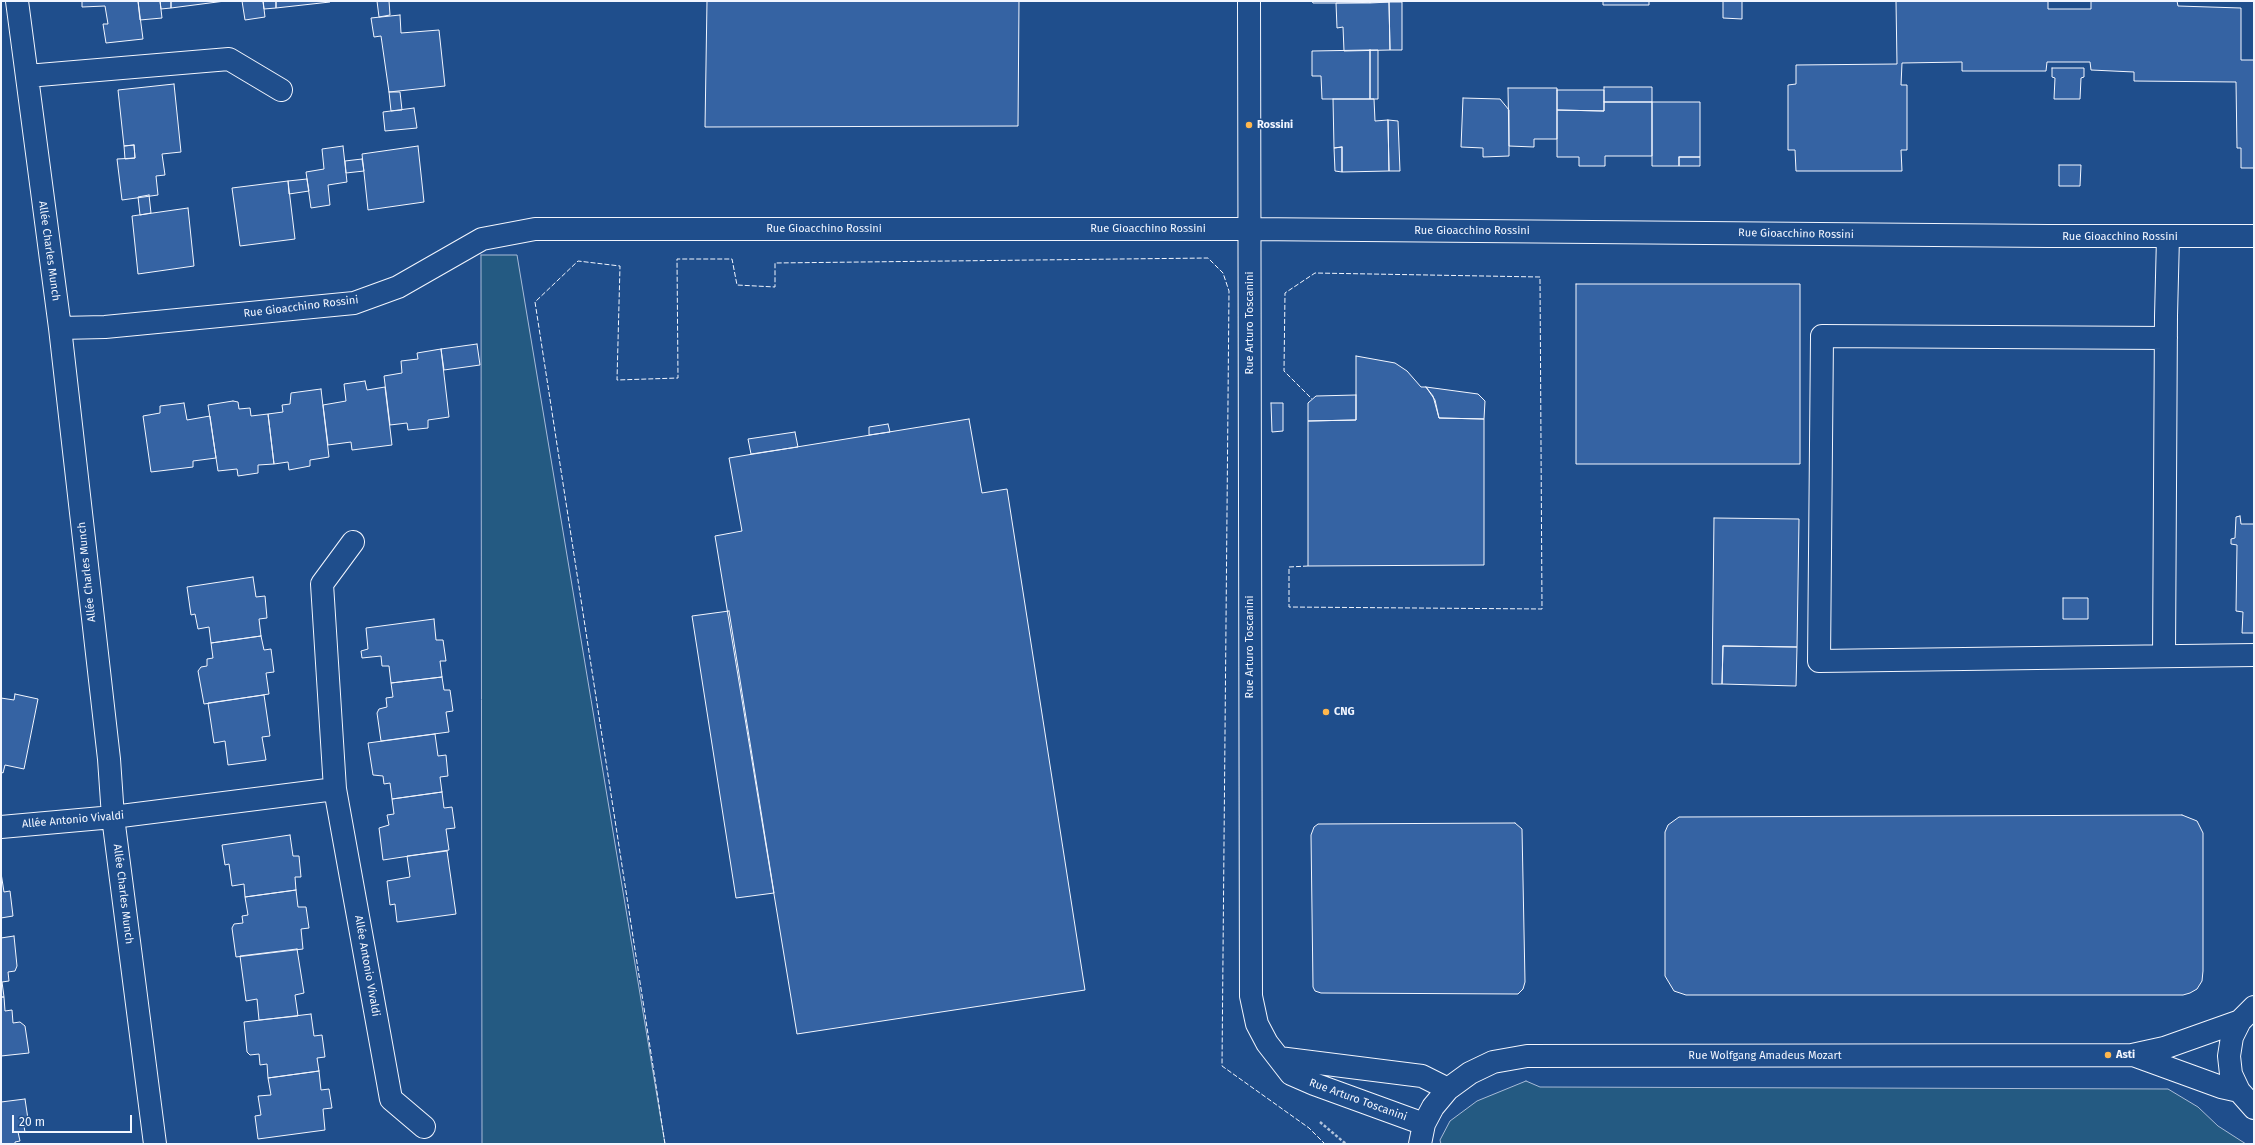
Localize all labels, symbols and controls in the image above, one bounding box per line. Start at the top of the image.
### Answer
place label: Rossini [1257,118,1293,132]
marker: Rossini [1244,120,1254,130]
street label: Allée Charles Munch [35,200,63,302]
street label: Rue Gioacchino Rossini [766,222,882,236]
street label: Rue Gioacchino Rossini [1090,222,1206,236]
street label: Rue Gioacchino Rossini [1414,224,1530,238]
street label: Rue Gioacchino Rossini [1738,226,1854,242]
street label: Rue Gioacchino Rossini [2062,230,2178,244]
street label: Rue Arturo Toscanini [1243,271,1257,375]
street label: Rue Gioacchino Rossini [243,293,359,321]
street label: Allée Charles Munch [75,521,99,623]
street label: Rue Arturo Toscanini [1243,595,1257,699]
place label: CNG [1334,705,1355,719]
marker: CNG [1321,707,1331,717]
street label: Allée Antonio Vivaldi [21,809,125,831]
street label: Allée Charles Munch [110,843,136,945]
street label: Allée Antonio Vivaldi [352,914,382,1018]
place label: Asti [2116,1048,2135,1062]
street label: Rue Wolfgang Amadeus Mozart [1688,1049,1842,1063]
marker: Asti [2103,1050,2113,1060]
street label: Rue Arturo Toscanini [1307,1076,1409,1124]
scale bar [14,1107,134,1133]
text: 20 m [19,1115,45,1129]

